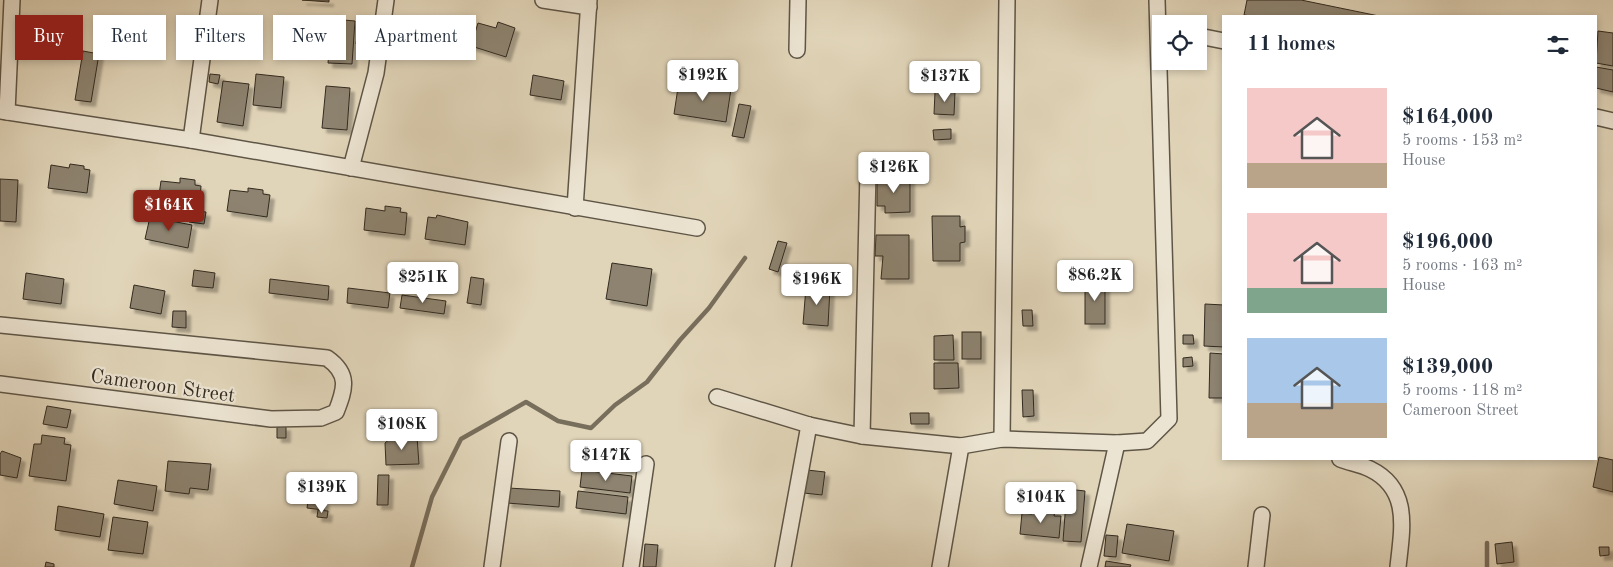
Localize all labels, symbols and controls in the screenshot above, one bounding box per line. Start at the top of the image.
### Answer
chip: Buy [15,15,83,60]
chip: Rent [93,15,166,60]
chip: Filters [176,15,263,60]
chip: New [273,15,346,60]
chip: Apartment [356,15,476,60]
map controls [1152,15,1207,70]
button: locate [1152,15,1207,70]
icon: filters [1544,31,1572,59]
text: 11 homes [1247,34,1335,55]
pin: $192K [668,59,738,102]
pin: $137K [910,61,980,103]
text: $192K [678,68,728,84]
text: $137K [920,69,970,85]
text: $164,000 [1402,107,1493,128]
icon: home [1287,108,1347,168]
text: 5 rooms · 153 m² [1402,133,1522,149]
pin: $126K [859,152,929,194]
text: House [1402,153,1445,169]
text: $126K [869,160,919,176]
pin: $164K [134,190,204,232]
text: $164K [144,198,194,214]
text: $196,000 [1402,232,1493,253]
icon: home [1287,233,1347,293]
text: 5 rooms · 163 m² [1402,258,1522,274]
pin: $86.2K [1054,260,1136,302]
pin: $251K [388,262,458,304]
pin: $196K [782,264,852,306]
text: $86.2K [1068,268,1122,284]
text: $251K [398,270,448,286]
text: $196K [792,272,842,288]
text: House [1402,278,1445,294]
text: $139,000 [1402,357,1493,378]
icon: home [1287,358,1347,418]
street label: Cameroon Street [89,367,236,407]
text: 5 rooms · 118 m² [1402,383,1522,399]
text: Cameroon Street [1402,403,1519,419]
pin: $108K [367,408,437,451]
text: $108K [377,417,427,433]
pin: $147K [571,440,641,482]
text: $147K [581,448,631,464]
pin: $139K [287,472,357,514]
text: $139K [297,480,347,496]
pin: $104K [1006,482,1076,524]
text: $104K [1016,490,1066,506]

